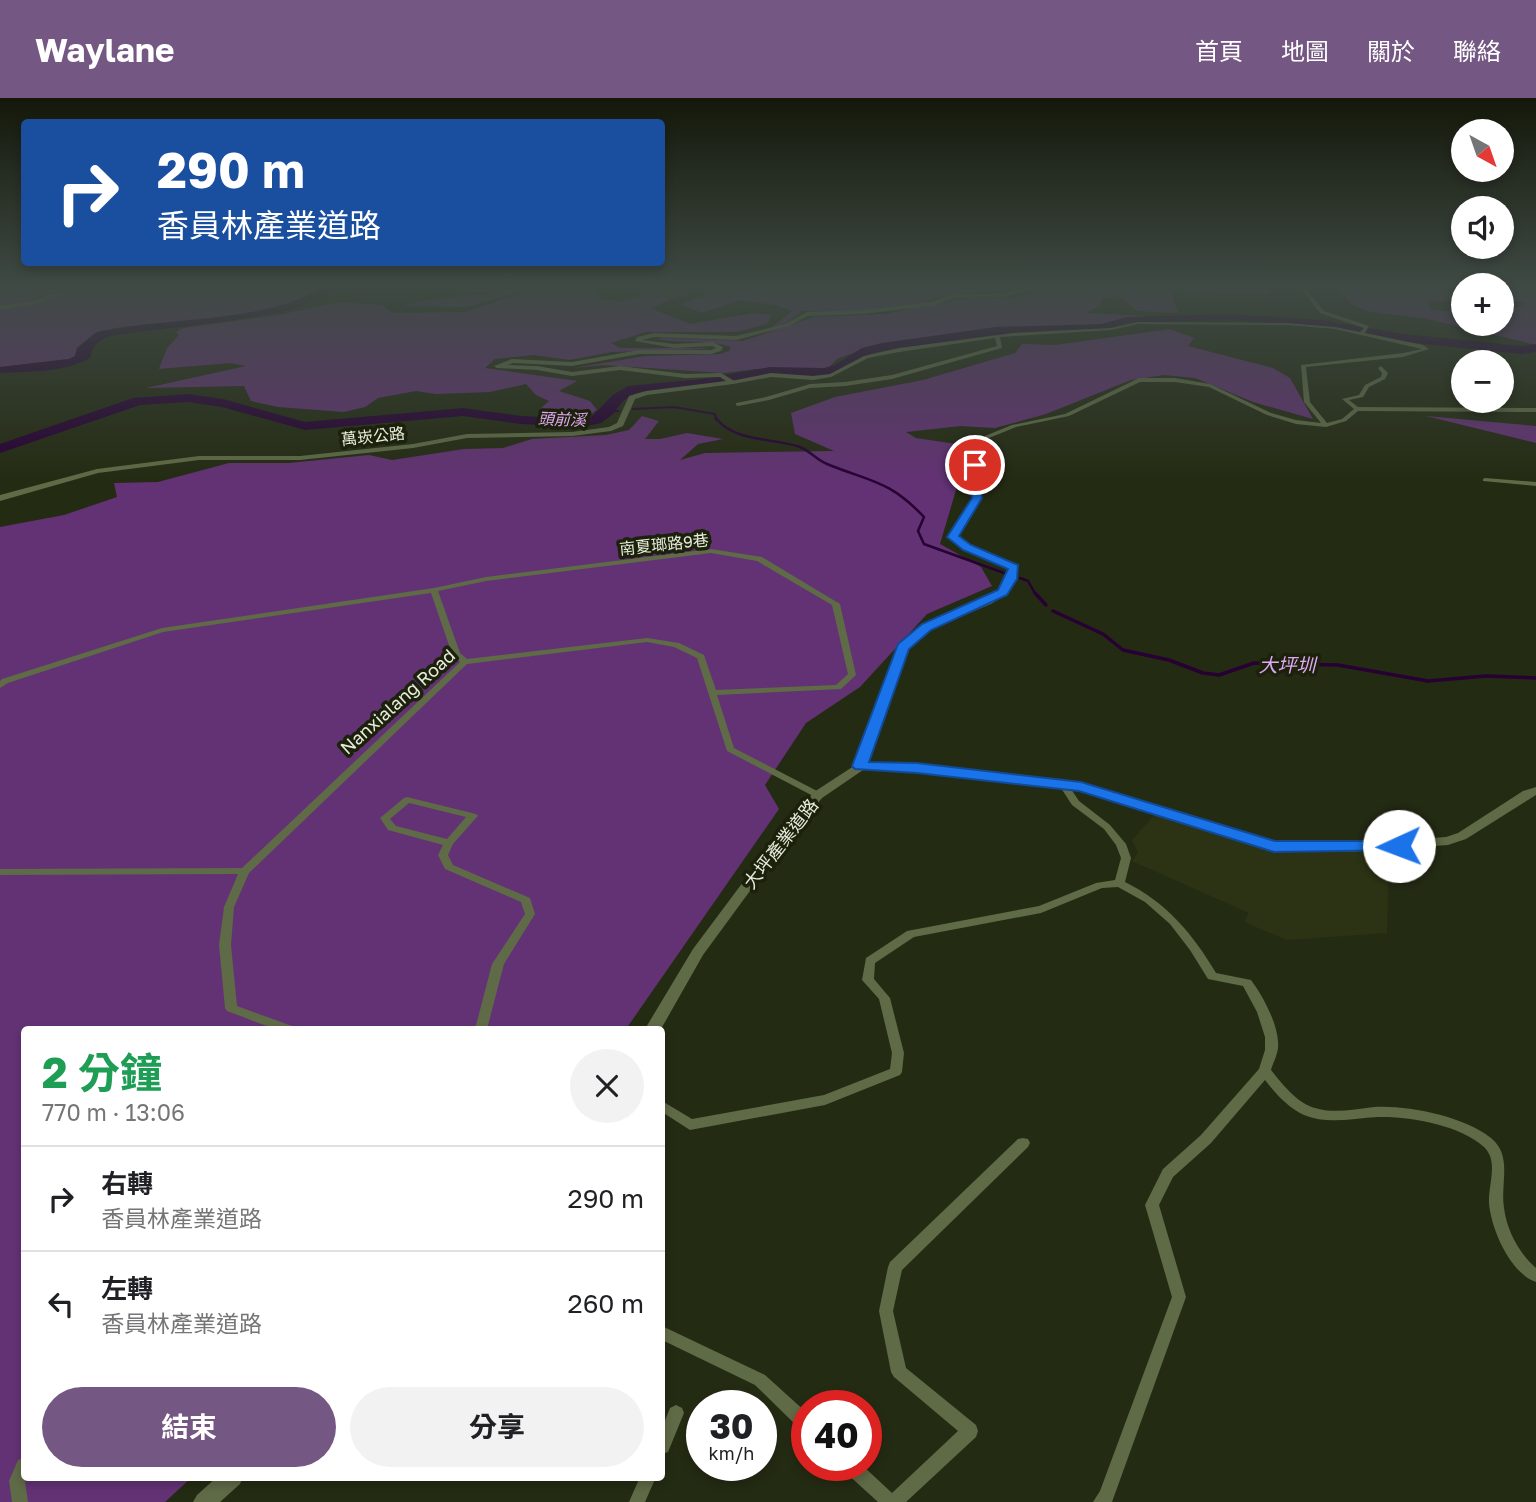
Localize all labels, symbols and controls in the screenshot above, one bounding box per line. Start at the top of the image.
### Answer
text: Waylane [35,30,174,69]
text: 首頁 [1195,36,1243,65]
text: 地圖 [1281,36,1329,65]
text: 關於 [1367,36,1415,65]
text: 聯絡 [1453,36,1501,65]
north arrow [1451,119,1514,182]
map controls [1451,119,1514,413]
text: 290 m [157,140,305,199]
icon: right [42,147,133,238]
button: sound [1451,196,1514,259]
text: 香員林產業道路 [157,206,381,244]
button: + [1451,273,1514,336]
button: − [1451,350,1514,413]
water label: 頭前溪 [538,408,588,430]
street label: 萬崁公路 [340,423,406,449]
pin [945,435,1005,495]
icon: arrive [956,446,994,484]
street label: 南夏瑯路9巷 [618,529,710,559]
street label: Nanxialang Road [336,644,459,758]
water label: 大坪圳 [1258,653,1318,676]
street label: 大坪產業道路 [738,794,822,893]
position arrow [1362,809,1436,883]
text: 2 分鐘 [42,1047,162,1097]
button: close [570,1049,644,1123]
text: 770 m · 13:06 [42,1098,185,1126]
text: 右轉 [101,1168,153,1199]
icon: right [42,1180,80,1218]
text: 290 m [568,1183,644,1214]
text: 香員林產業道路 [101,1204,262,1232]
text: 左轉 [101,1273,153,1304]
icon: left [42,1285,80,1323]
text: 260 m [568,1288,644,1319]
text: 香員林產業道路 [101,1309,262,1337]
button: 結束 [42,1387,336,1467]
button: 分享 [350,1387,644,1467]
speed limit sign: 40 [791,1390,882,1481]
text: 30 [709,1405,754,1447]
text: km/h [709,1442,754,1464]

